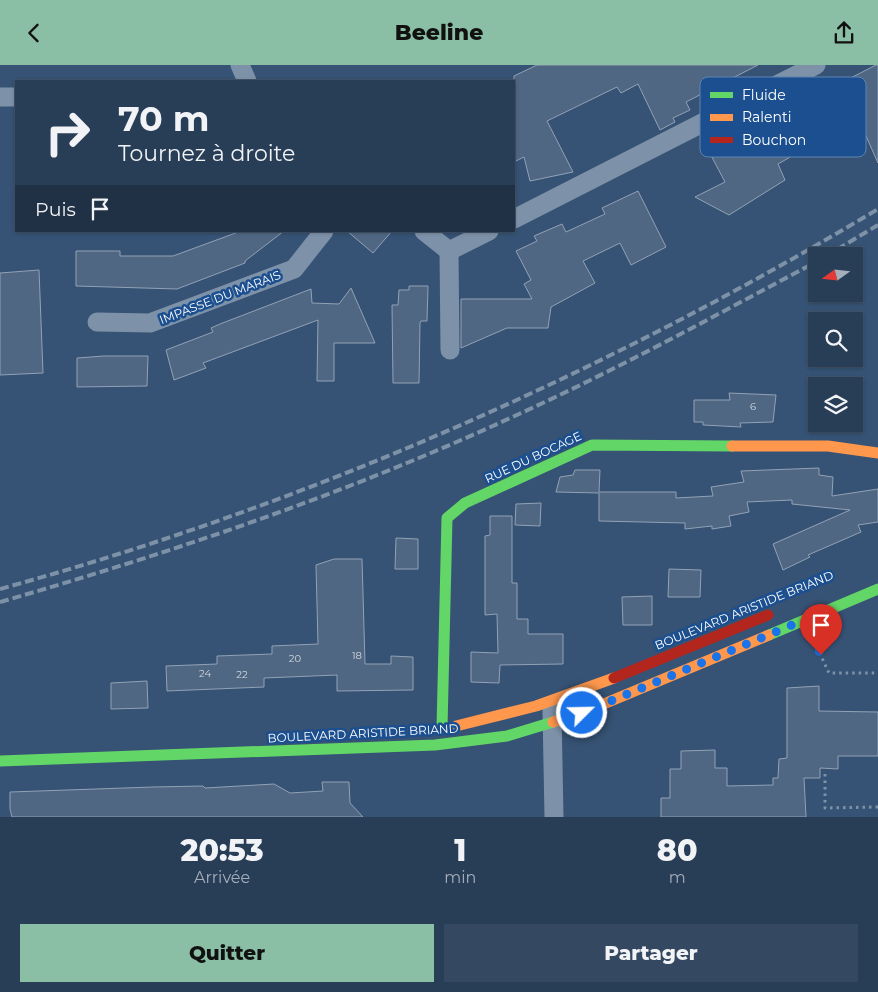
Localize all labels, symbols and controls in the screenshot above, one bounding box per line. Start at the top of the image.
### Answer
icon: back [20,19,48,47]
text: Beeline [395,19,483,46]
icon: share [830,19,858,47]
legend [700,77,866,157]
text: Fluide [742,86,786,104]
text: 70 m [118,97,209,140]
icon: right [35,100,100,165]
text: Ralenti [742,108,791,126]
text: Bouchon [742,131,806,149]
text: Tournez à droite [118,140,295,167]
icon: arrive [86,195,114,223]
text: Puis [35,198,76,221]
north arrow [808,247,862,303]
map controls [808,247,863,432]
street label: IMPASSE DU MARAIS [157,267,283,327]
button: search [808,312,863,367]
button: layers [808,377,863,432]
house number: 6 [750,400,756,413]
street label: RUE DU BOCAGE [482,428,584,486]
street label: BOULEVARD ARISTIDE BRIAND [653,567,836,653]
pin [800,604,842,655]
icon: arrive [807,611,835,639]
house number: 18 [352,649,362,662]
house number: 20 [289,652,302,665]
house number: 24 [199,667,211,680]
house number: 22 [236,668,248,681]
position arrow [555,686,607,738]
street label: BOULEVARD ARISTIDE BRIAND [267,721,459,745]
text: 20:53 [181,832,264,869]
text: 1 [454,832,466,869]
text: 80 [657,832,697,869]
text: Arrivée [194,868,250,887]
text: min [444,868,476,887]
text: m [669,868,686,887]
button: Quitter [20,924,434,982]
button: Partager [444,924,858,982]

